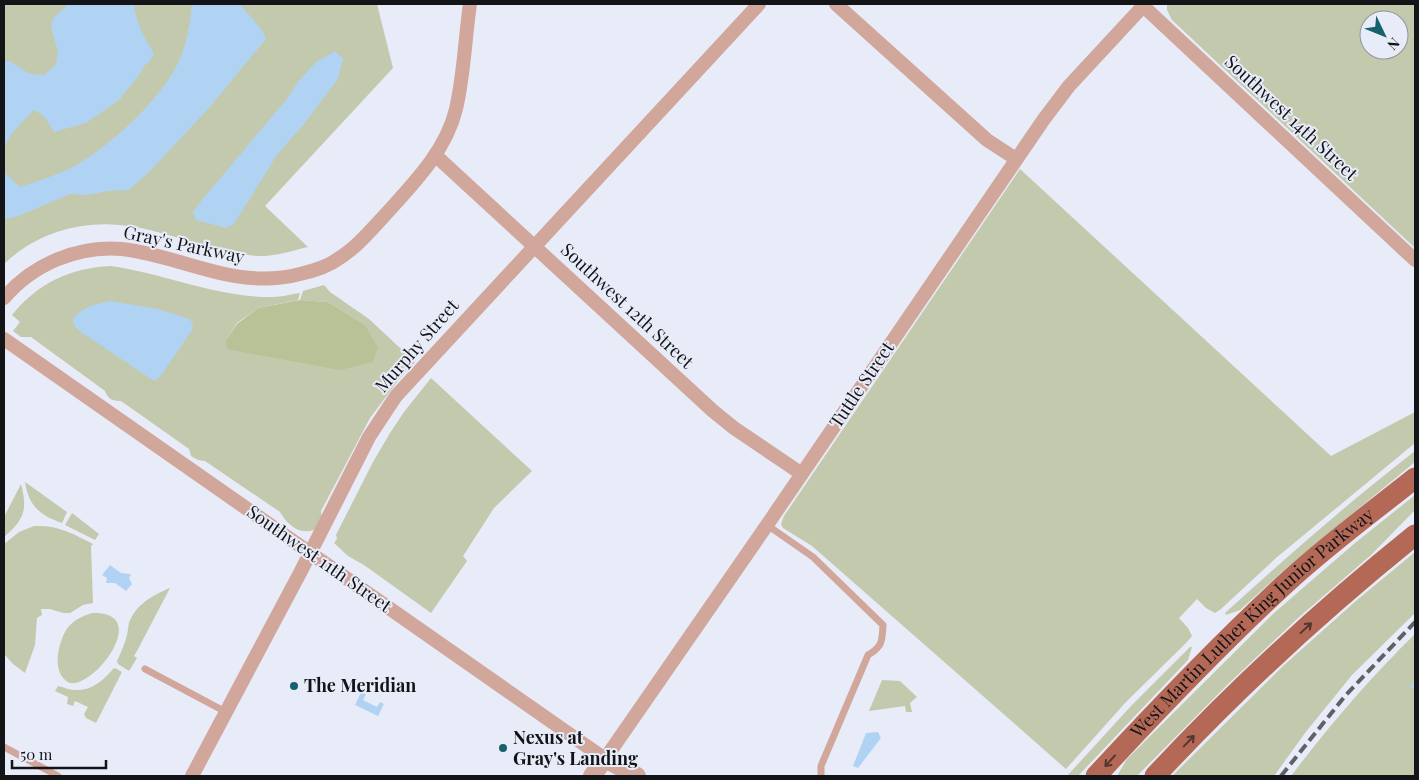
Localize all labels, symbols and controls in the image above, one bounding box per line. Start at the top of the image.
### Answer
north arrow [1359,10,1409,60]
text: N [1383,34,1404,54]
street label: Southwest 14th Street [1220,49,1364,186]
street label: Gray's Parkway [121,219,247,269]
street label: Southwest 12th Street [556,237,700,374]
street label: Murphy Street [369,293,464,397]
street label: Tuttle Street [823,336,899,432]
street label: Southwest 11th Street [243,499,397,618]
street label: West Martin Luther King Junior Parkway [1124,502,1378,743]
one-way arrow [1300,622,1312,634]
place label: The Meridian [304,673,416,697]
marker: The Meridian [288,680,300,692]
place label: Nexus at Gray's Landing [513,725,638,770]
one-way arrow [1183,734,1195,747]
scale bar [12,738,106,770]
marker: Nexus at Gray's Landing [497,742,509,754]
text: 50 m [20,744,53,764]
one-way arrow [1104,754,1116,767]

